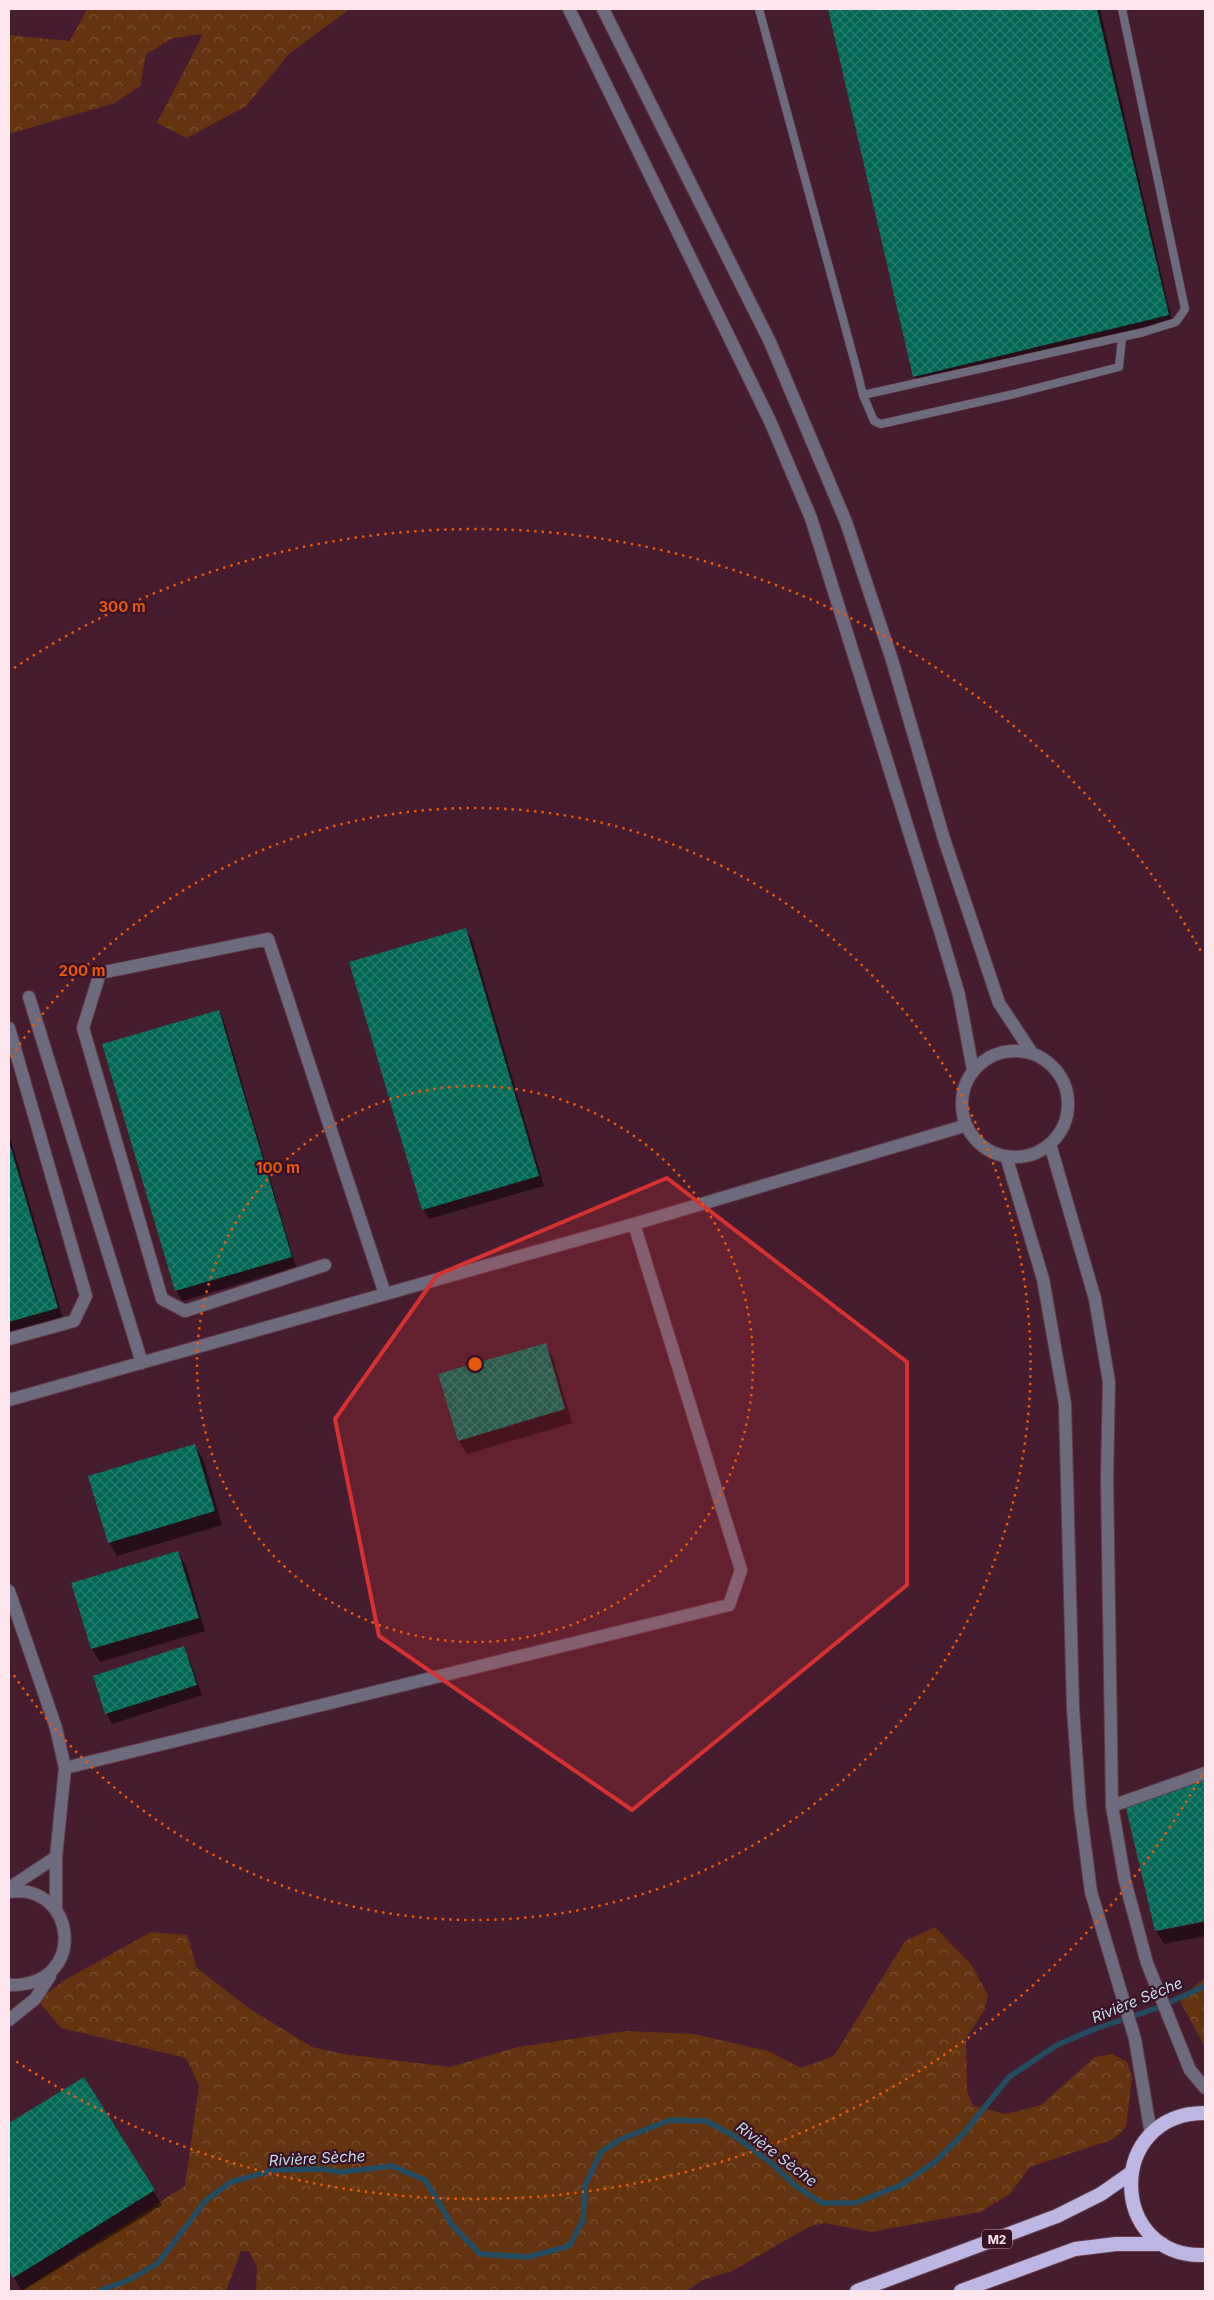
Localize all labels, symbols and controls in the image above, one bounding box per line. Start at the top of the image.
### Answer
text: 300 m [98,597,146,616]
text: 200 m [59,961,105,980]
text: 100 m [256,1158,300,1177]
centre of rings [466,1355,484,1373]
water label: Rivière Sèche [1089,1973,1185,2027]
water label: Rivière Sèche [733,2117,821,2191]
water label: Rivière Sèche [268,2146,366,2170]
road number: M2 [982,2230,1012,2248]

